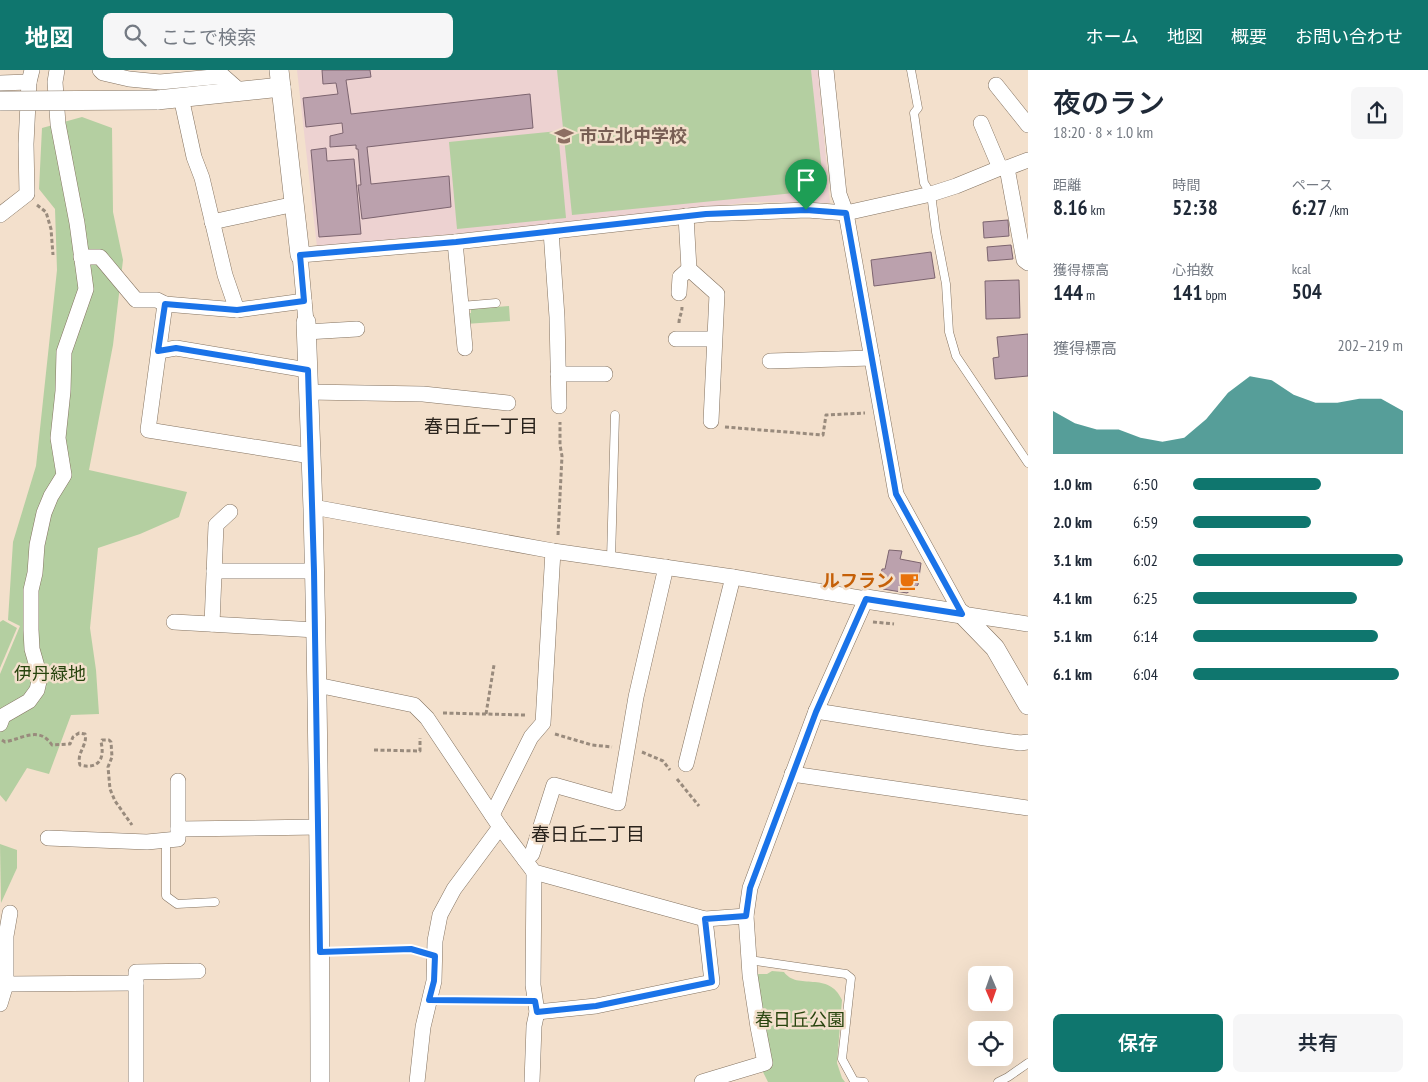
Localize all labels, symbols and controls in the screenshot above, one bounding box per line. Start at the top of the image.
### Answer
search box [103,13,453,58]
icon: search [121,21,149,49]
text: 地図 [25,22,73,53]
text: ここで検索 [161,25,256,49]
text: ホーム [1086,25,1139,48]
text: 地図 [1167,25,1203,48]
text: 概要 [1231,25,1267,48]
text: お問い合わせ [1295,25,1403,48]
text: 夜のラン [1053,84,1165,121]
button: share [1351,87,1403,139]
text: 18:20 · 8 × 1.0 km [1053,122,1153,142]
place label: 市立北中学校 [579,124,687,147]
school or university icon: 市立北中学校 [553,125,575,147]
pin [785,159,827,210]
icon: arrive [792,166,820,194]
text: 距離 [1053,176,1081,194]
text: 時間 [1172,176,1200,194]
text: ペース [1292,176,1333,194]
text: 8.16 [1053,194,1088,221]
text: 52:38 [1172,194,1218,221]
text: 6:27 [1292,194,1327,221]
text: km [1088,201,1105,219]
text: /km [1327,201,1349,219]
text: kcal [1292,260,1311,278]
text: 獲得標高 [1053,261,1109,279]
text: 心拍数 [1172,261,1214,279]
text: 504 [1292,278,1322,305]
text: 144 [1053,279,1083,306]
text: 141 [1172,279,1202,306]
text: m [1083,286,1095,304]
text: bpm [1202,286,1227,304]
text: 202–219 m [1338,335,1403,355]
text: 獲得標高 [1053,338,1117,358]
district label: 春日丘一丁目 [424,414,538,438]
text: 1.0 km [1053,474,1092,494]
text: 6:50 [1133,474,1158,494]
text: 2.0 km [1053,512,1092,532]
text: 6:59 [1133,512,1158,532]
text: 3.1 km [1053,550,1092,570]
text: 6:02 [1133,550,1158,570]
place label: ルフラン [822,569,894,592]
cafe icon: ルフラン [898,570,920,592]
text: 4.1 km [1053,588,1092,608]
text: 6:25 [1133,588,1158,608]
text: 5.1 km [1053,626,1092,646]
text: 6:14 [1133,626,1158,646]
park label: 伊丹緑地 [14,662,86,685]
text: 6.1 km [1053,664,1092,684]
text: 6:04 [1133,664,1158,684]
district label: 春日丘二丁目 [531,822,645,846]
north arrow [968,966,1012,1011]
map controls [968,966,1013,1066]
park label: 春日丘公園 [755,1008,845,1031]
button: 保存 [1053,1014,1223,1072]
button: 共有 [1233,1014,1403,1072]
button: locate [968,1021,1013,1066]

